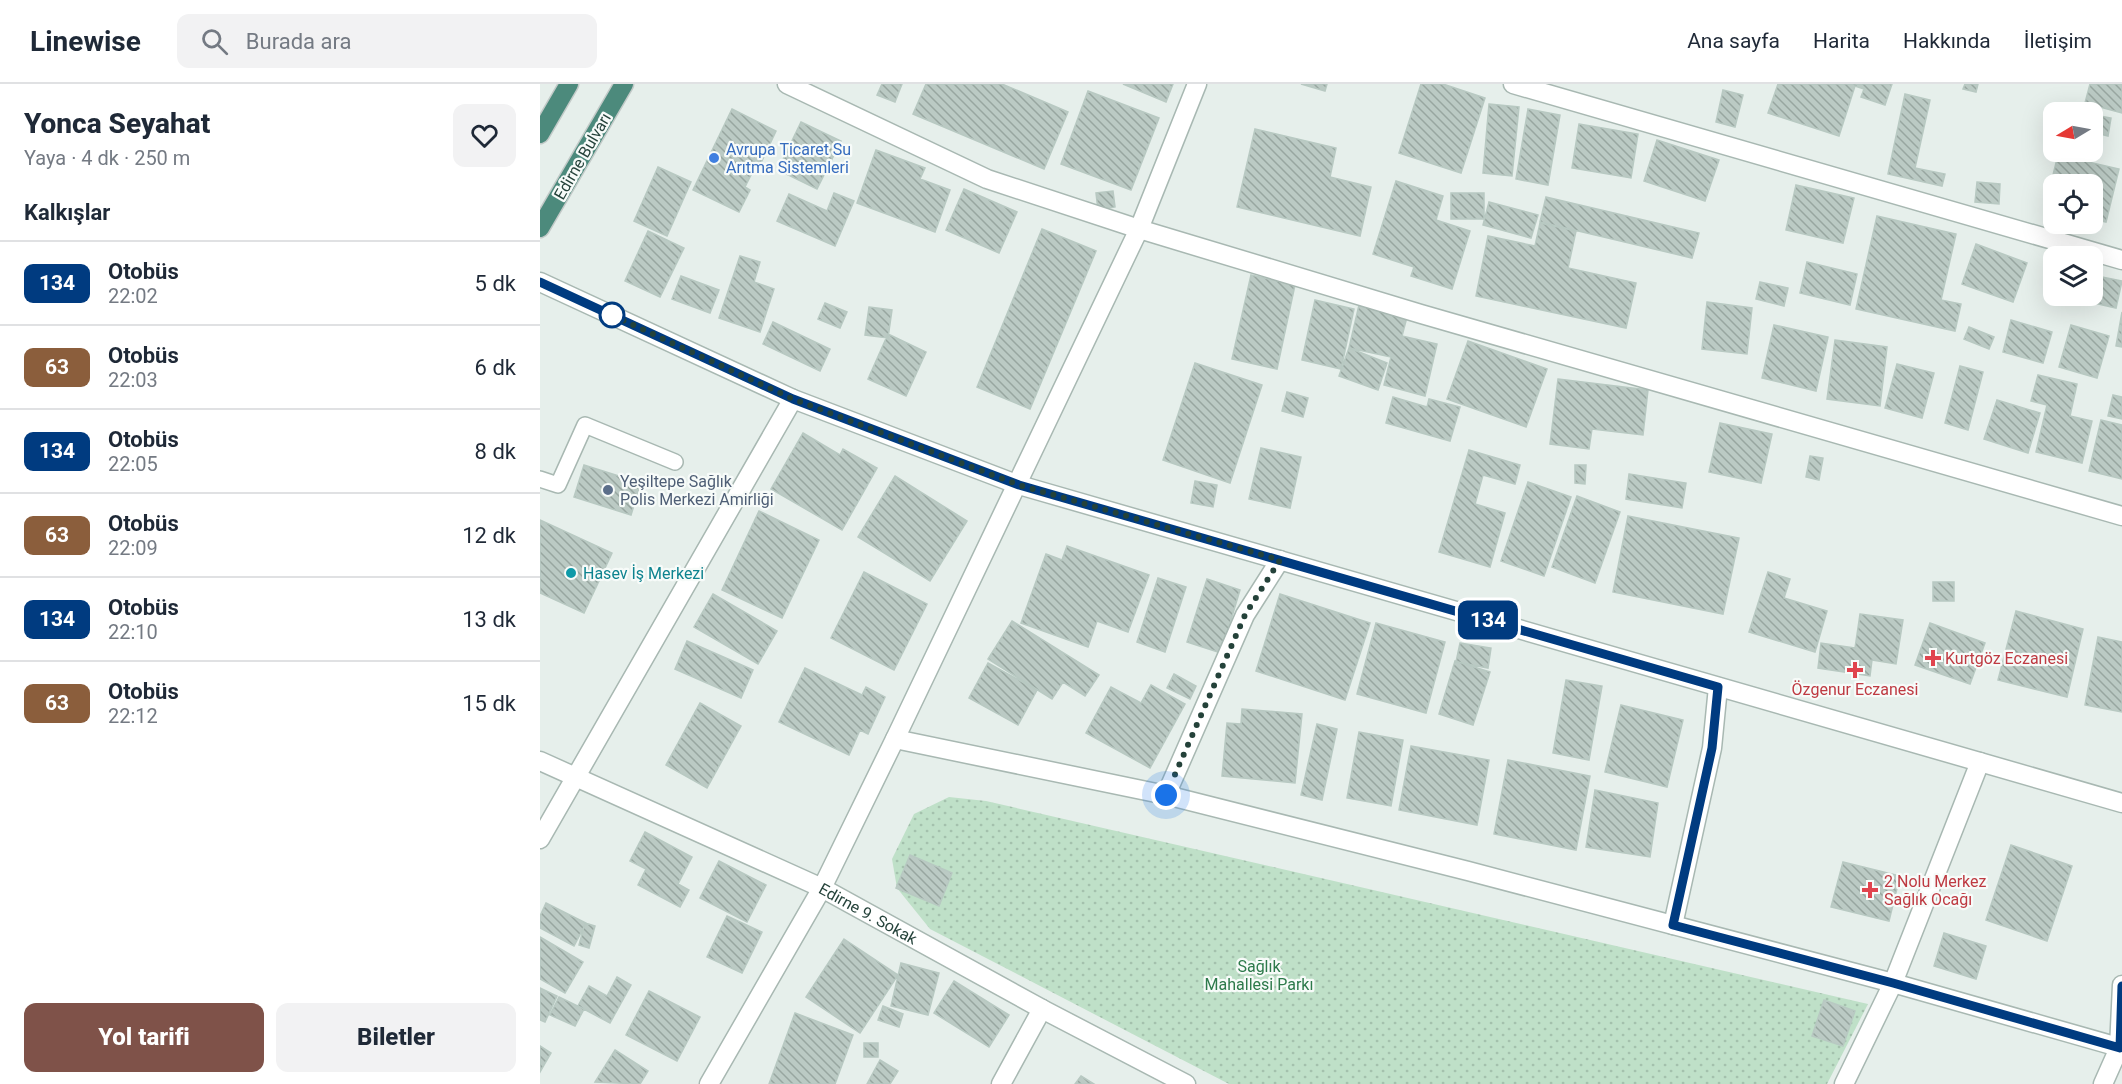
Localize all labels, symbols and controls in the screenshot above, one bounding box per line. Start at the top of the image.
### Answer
search box [177,14,597,68]
text: Linewise [30,25,141,58]
icon: search [198,25,231,58]
text: Burada ara [246,29,351,54]
text: Ana sayfa [1687,29,1780,53]
text: Harita [1813,29,1870,53]
text: Hakkında [1903,29,1991,53]
text: İletişim [2024,29,2092,53]
north arrow [2043,102,2103,162]
map controls [2043,102,2103,306]
button: heart [453,104,516,167]
text: Yonca Seyahat [24,107,210,140]
street label: Edirne Bulvarı [550,110,615,203]
place label: Avrupa Ticaret Su Arıtma Sistemleri [726,140,851,177]
text: Yaya · 4 dk · 250 m [24,146,190,170]
marker: Avrupa Ticaret Su Arıtma Sistemleri [707,151,721,165]
button: locate [2043,174,2103,234]
text: Kalkışlar [24,200,110,225]
button: layers [2043,246,2103,306]
text: Otobüs [108,259,179,284]
text: 134 [39,271,75,295]
text: 5 dk [475,271,516,296]
text: 22:02 [108,284,158,308]
unlabelled marker [599,302,625,328]
text: Otobüs [108,343,179,368]
text: 63 [45,355,69,379]
text: 6 dk [475,355,516,380]
text: 22:03 [108,368,158,392]
text: Otobüs [108,427,179,452]
text: 134 [39,439,75,463]
text: 8 dk [475,439,516,464]
text: 22:05 [108,452,158,476]
place label: Yeşiltepe Sağlık Polis Merkezi Amirliği [620,472,774,509]
marker: Yeşiltepe Sağlık Polis Merkezi Amirliği [601,483,615,497]
text: Otobüs [108,511,179,536]
text: 63 [45,523,69,547]
text: 12 dk [462,523,516,548]
text: 22:09 [108,536,158,560]
place label: Hasev İş Merkezi [583,564,704,583]
marker: Hasev İş Merkezi [564,566,578,580]
text: Otobüs [108,595,179,620]
line badge: 134 [1454,600,1522,640]
text: 134 [39,607,75,631]
text: 13 dk [462,607,516,632]
text: 134 [1470,608,1506,632]
text: 22:10 [108,620,158,644]
place label: Kurtgöz Eczanesi [1945,649,2068,668]
marker: Kurtgöz Eczanesi [1926,651,1940,665]
marker: Özgenur Eczanesi [1848,663,1862,677]
text: Otobüs [108,679,179,704]
place label: Özgenur Eczanesi [1792,680,1918,699]
text: 63 [45,691,69,715]
text: 15 dk [462,691,516,716]
text: 22:12 [108,704,158,728]
your location [1151,780,1181,810]
place label: 2 Nolu Merkez Sağlık Ocağı [1884,872,1986,909]
street label: Edirne 9. Sokak [815,879,921,949]
marker: 2 Nolu Merkez Sağlık Ocağı [1861,881,1879,899]
park label: Sağlık Mahallesi Parkı [1205,957,1313,994]
button: Yol tarifi [24,1003,264,1072]
button: Biletler [276,1003,516,1072]

